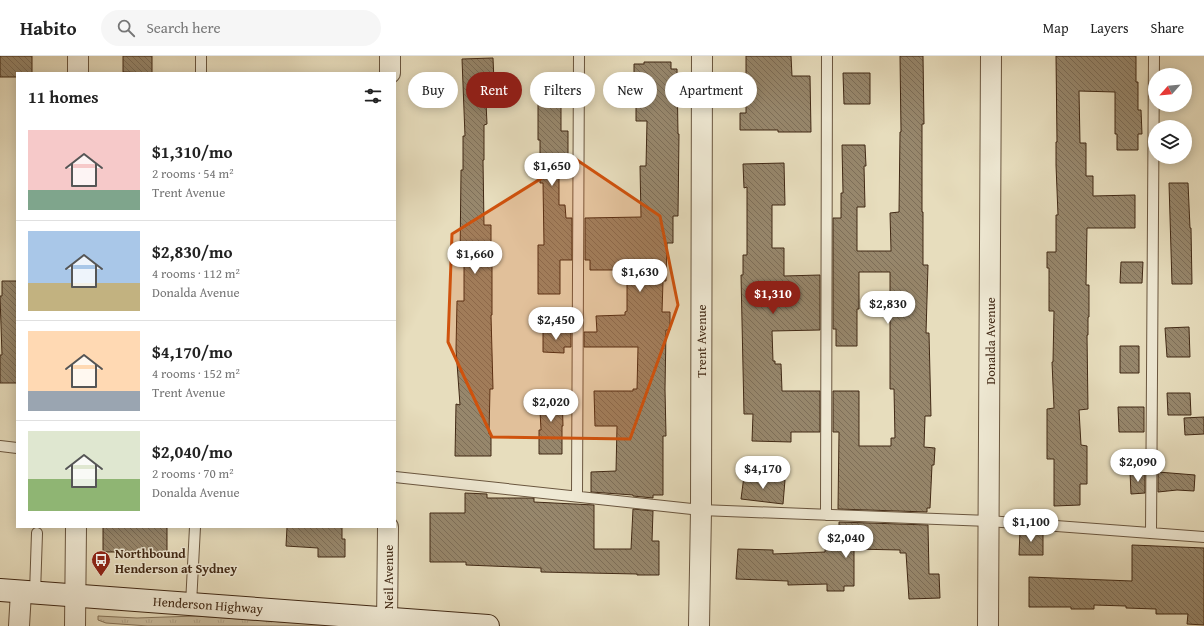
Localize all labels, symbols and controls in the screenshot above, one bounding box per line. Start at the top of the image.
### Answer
search box [101,10,381,46]
text: Habito [20,14,77,42]
icon: search [115,17,137,39]
text: Search here [147,17,221,38]
text: Map [1043,18,1069,38]
text: Layers [1091,18,1129,38]
text: Share [1151,18,1184,38]
north arrow [1148,68,1192,112]
map controls [1148,68,1192,164]
chip: Buy [408,72,458,108]
chip: Rent [466,72,522,108]
chip: Filters [530,72,595,108]
chip: New [603,72,657,108]
chip: Apartment [665,72,757,108]
text: 11 homes [28,84,99,109]
icon: filters [362,85,384,107]
button: layers [1148,120,1192,164]
text: $1,310/mo [152,139,233,164]
icon: home [60,146,108,194]
pin: $1,650 [519,153,585,187]
text: $1,650 [533,156,571,175]
text: 2 rooms · 54 m² [152,164,234,183]
text: Trent Avenue [152,183,225,202]
text: $2,830/mo [152,239,233,264]
pin: $1,660 [442,241,508,275]
text: $1,660 [456,244,494,263]
icon: home [60,247,108,295]
pin: $1,630 [607,259,673,293]
text: $1,630 [621,262,659,281]
text: 4 rooms · 112 m² [152,264,240,283]
pin: $1,310 [740,281,806,315]
text: Donalda Avenue [152,283,240,302]
text: $1,310 [754,284,792,303]
pin: $2,830 [855,291,921,325]
text: $2,830 [869,294,907,313]
street label: Donalda Avenue [981,297,1000,385]
street label: Trent Avenue [692,304,711,378]
pin: $2,450 [523,307,589,341]
text: $2,450 [537,310,575,329]
text: $4,170/mo [152,339,233,364]
icon: home [60,347,108,395]
text: 4 rooms · 152 m² [152,364,240,383]
text: Trent Avenue [152,383,225,402]
pin: $2,020 [518,389,584,423]
text: $2,020 [532,392,570,411]
text: $2,040/mo [152,439,233,464]
icon: home [60,447,108,495]
pin: $2,090 [1105,449,1171,483]
text: $2,090 [1119,452,1157,471]
pin: $4,170 [730,456,796,490]
text: $4,170 [744,459,782,478]
text: 2 rooms · 70 m² [152,464,234,483]
text: Donalda Avenue [152,483,240,502]
pin: $1,100 [998,509,1064,543]
text: $1,100 [1012,512,1050,531]
pin: $2,040 [813,525,879,559]
text: $2,040 [827,528,865,547]
place label: Northbound Henderson at Sydney [115,544,237,578]
street label: Neil Avenue [379,545,398,609]
bus stop icon: Northbound Henderson at Sydney [90,549,112,577]
street label: Henderson Highway [152,592,264,618]

